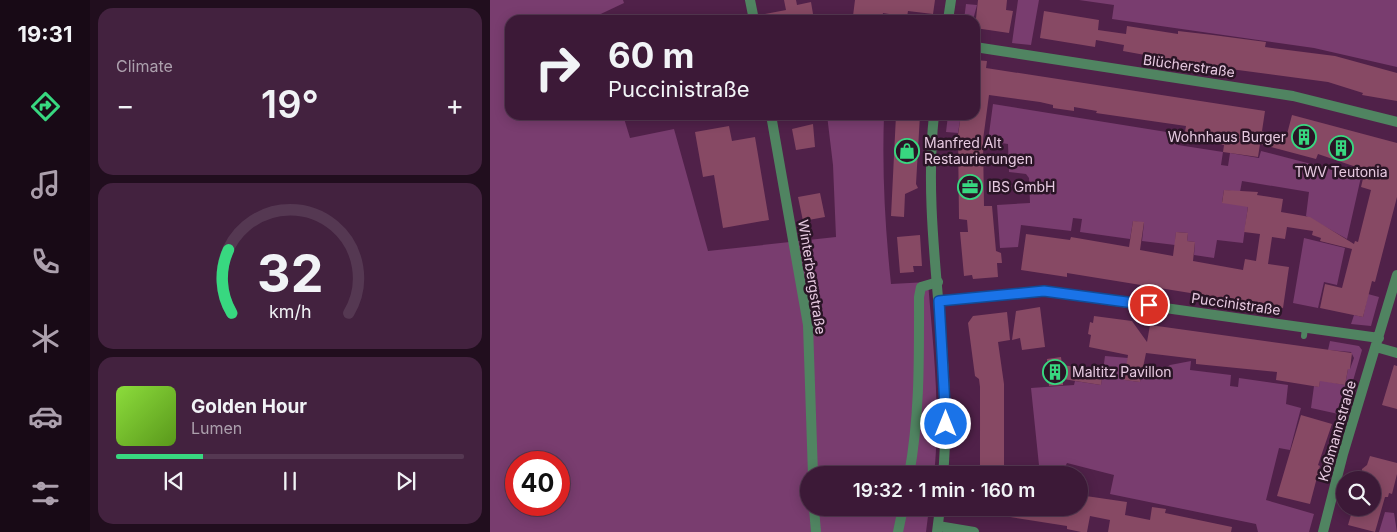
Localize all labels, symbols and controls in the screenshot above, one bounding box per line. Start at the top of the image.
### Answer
text: 19:31 [18,21,72,47]
text: 60 m [608,34,695,76]
icon: right [525,35,590,100]
street label: Blücherstraße [1142,51,1236,80]
text: Climate [116,56,173,76]
text: Puccinistraße [608,76,750,102]
text: 19° [261,81,319,127]
text: − [116,88,135,122]
text: + [445,88,464,122]
icon: directions [28,89,63,124]
building icon: Wohnhaus Burger [1291,124,1317,150]
place label: Wohnhaus Burger [1168,128,1286,145]
place label: Manfred Alt Restaurierungen [924,134,1033,167]
building icon: TWV Teutonia [1328,135,1354,161]
shop icon: Manfred Alt Restaurierungen [894,138,920,164]
place label: TWV Teutonia [1294,163,1388,180]
icon: music [28,167,63,202]
office icon: IBS GmbH [957,174,983,200]
place label: IBS GmbH [988,178,1056,195]
street label: Winterbergstraße [795,218,830,335]
text: 32 [257,242,323,305]
icon: phone [28,244,63,279]
pin [1128,284,1170,326]
street label: Puccinistraße [1190,289,1282,318]
icon: arrive [1135,291,1163,319]
text: km/h [269,301,311,322]
icon: climate [28,321,63,356]
building icon: Maltitz Pavillon [1042,359,1068,385]
place label: Maltitz Pavillon [1072,363,1172,380]
street label: Koßmannstraße [1314,378,1359,483]
text: Golden Hour [191,395,307,418]
position arrow [919,397,971,449]
icon: car [28,399,63,434]
text: Lumen [191,418,242,438]
speed limit sign: 40 [505,451,570,516]
icon: previous [160,467,188,495]
icon: pause [276,467,304,495]
icon: next [392,467,420,495]
map controls [1336,471,1381,516]
button: search [1336,471,1381,516]
icon: filters [28,476,63,511]
text: 19:32 · 1 min · 160 m [853,479,1035,502]

